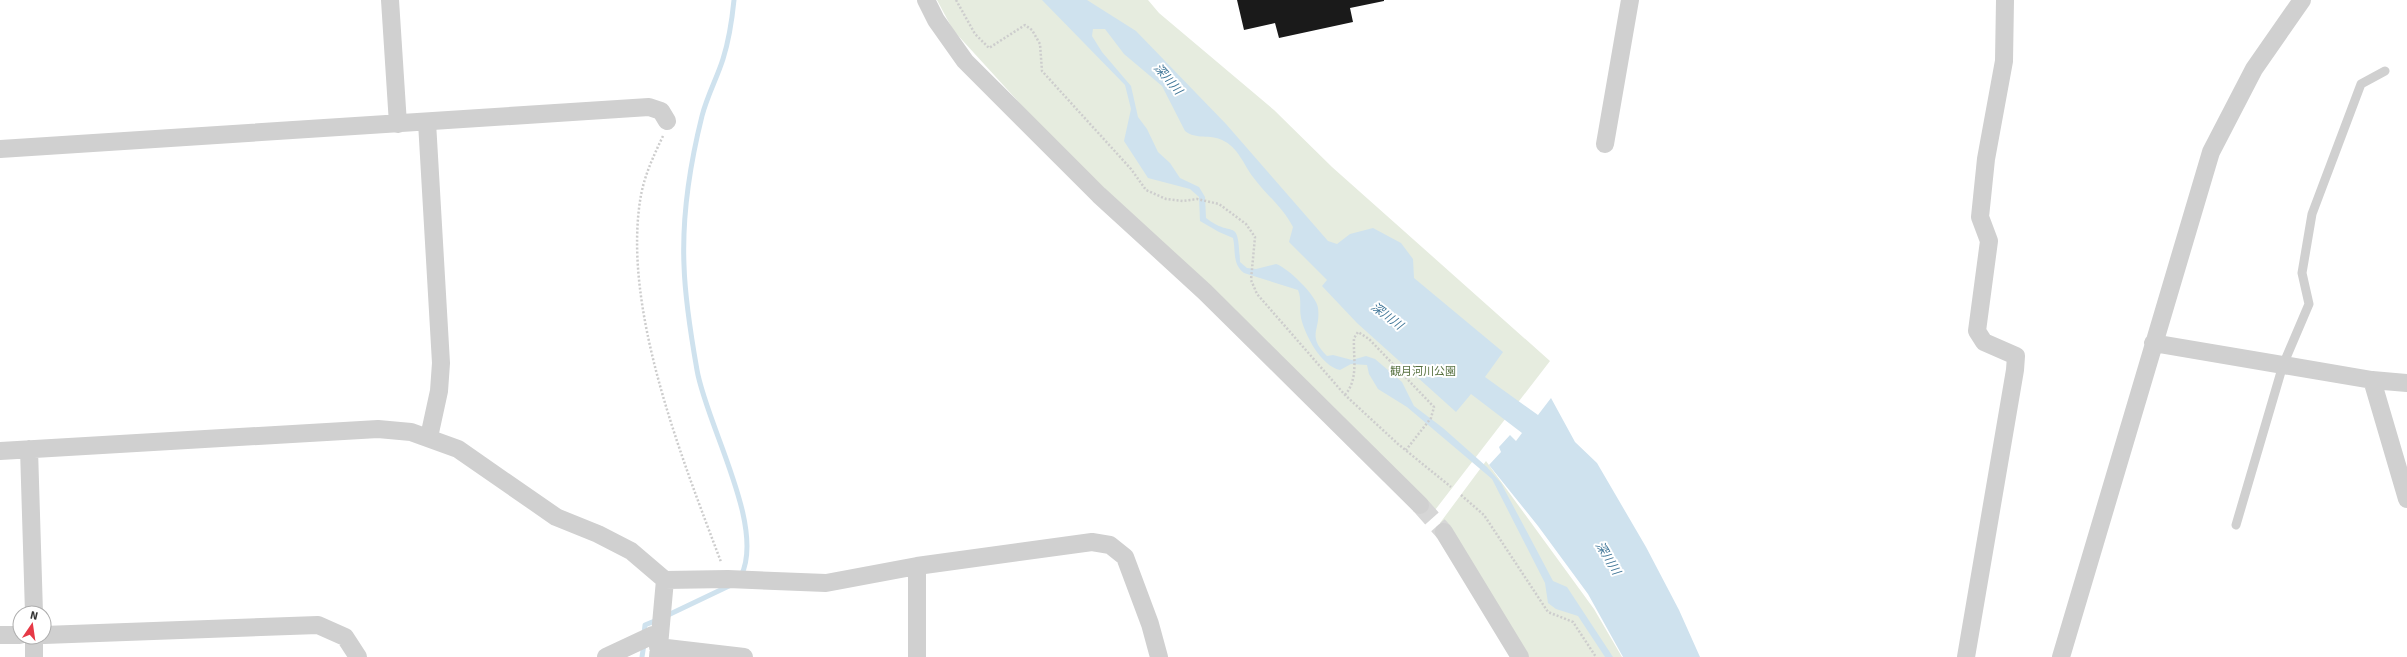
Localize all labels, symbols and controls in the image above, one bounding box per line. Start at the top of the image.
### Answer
water label: 深川川 [1150,61,1186,99]
water label: 深川川 [1368,300,1407,334]
park label: 観月河川公園 [1390,365,1456,378]
water label: 深川川 [1592,539,1624,579]
north arrow [12,605,52,645]
text: N [29,609,39,623]

